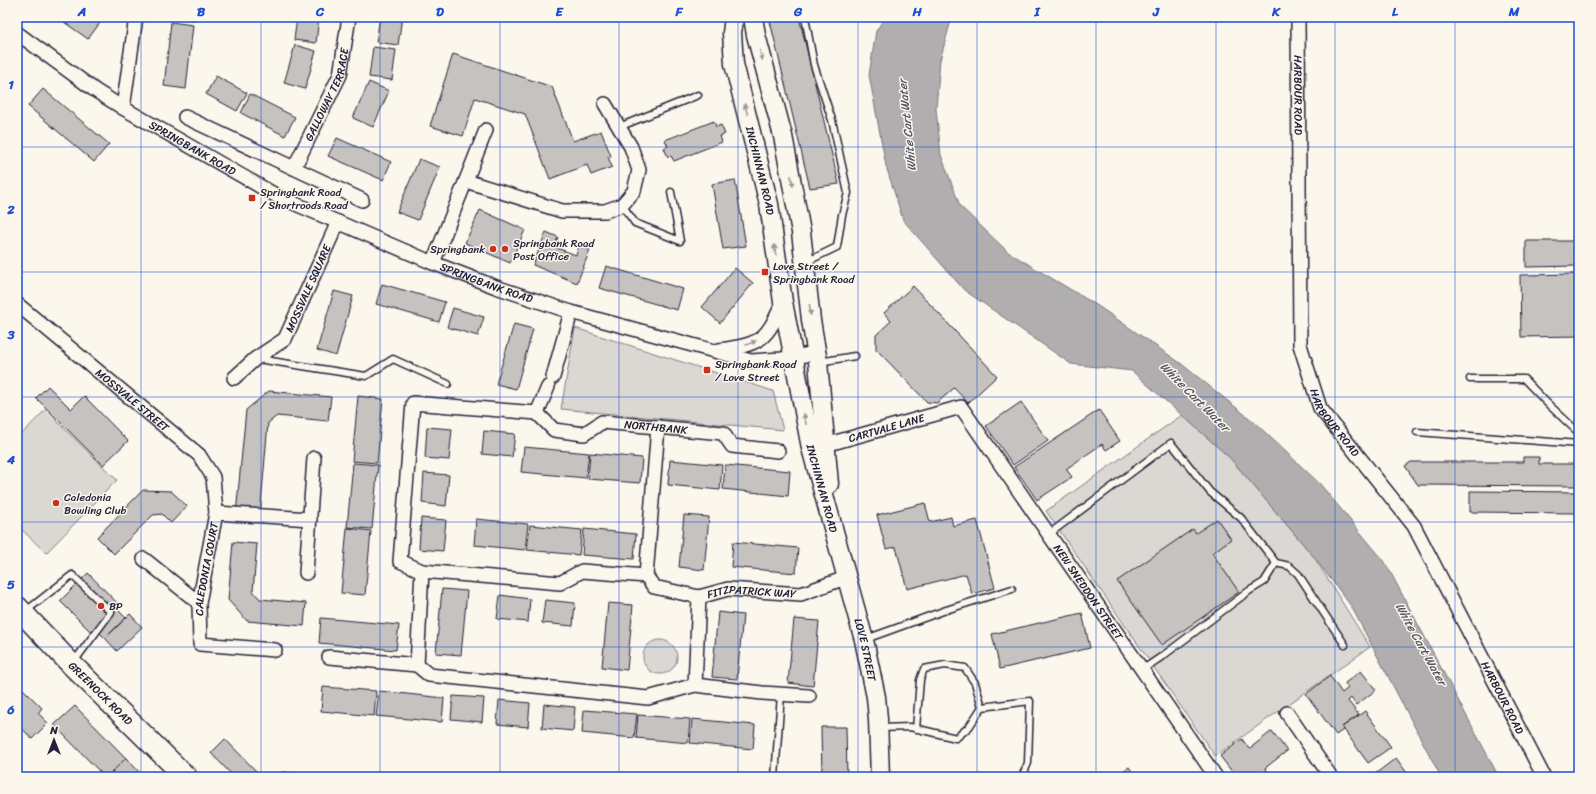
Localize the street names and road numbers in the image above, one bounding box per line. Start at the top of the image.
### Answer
street label: GALLOWAY TERRACE [299,46,354,144]
street label: HARBOUR ROAD [1289,55,1308,135]
street label: SPRINGBANK ROAD [145,115,240,180]
street label: INCHINNAN ROAD [740,123,780,217]
street label: MOSSVALE SQUARE [280,240,337,335]
street label: SPRINGBANK ROAD [437,257,536,308]
street label: MOSSVALE STREET [91,363,174,437]
street label: HARBOUR ROAD [1305,386,1365,461]
street label: CARTVALE LANE [846,408,928,448]
street label: NORTHBANK [623,415,690,439]
street label: INCHINNAN ROAD [801,442,843,535]
street label: CALEDONIA COURT [189,520,224,616]
street label: NEW SNEDDON STREET [1049,540,1129,645]
street label: FITZPATRICK WAY [705,579,798,604]
street label: LOVE STREET [849,616,882,683]
street label: GREENOCK ROAD [64,657,138,730]
street label: HARBOUR ROAD [1476,658,1530,738]

